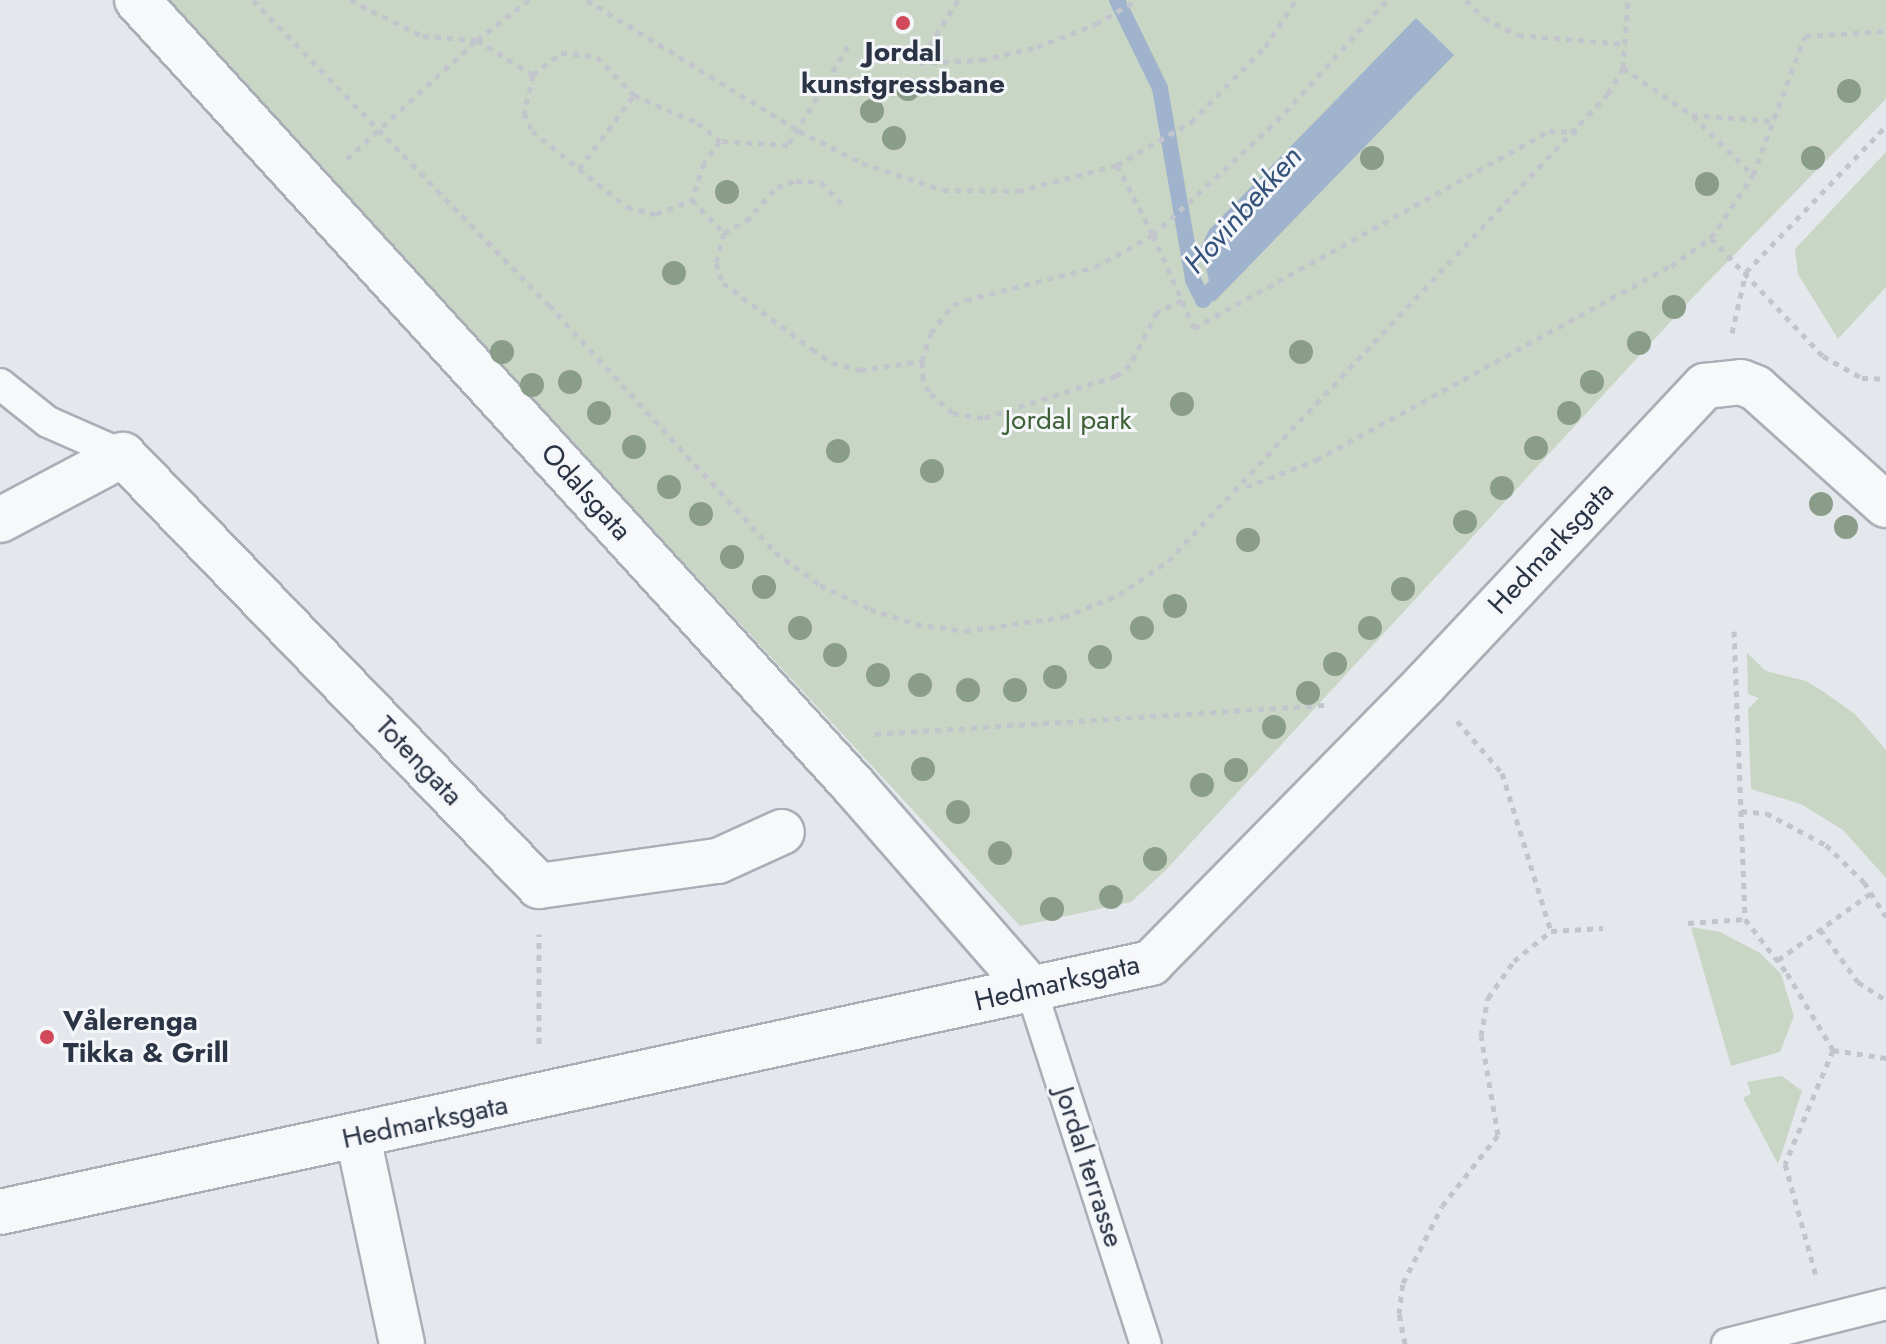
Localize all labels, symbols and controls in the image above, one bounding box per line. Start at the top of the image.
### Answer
marker: Jordal kunstgressbane [894,14,912,32]
place label: Jordal kunstgressbane [801,35,1005,101]
water label: Hovinbekken [1176,139,1310,281]
park label: Jordal park [1004,403,1132,437]
street label: Odalsgata [534,437,638,547]
street label: Hedmarksgata [1481,475,1621,621]
street label: Totengata [368,709,470,813]
street label: Hedmarksgata [971,948,1143,1018]
place label: Vålerenga Tikka & Grill [63,1004,229,1070]
marker: Vålerenga Tikka & Grill [38,1028,56,1046]
street label: Jordal terrasse [1047,1083,1131,1251]
street label: Hedmarksgata [339,1088,511,1156]

